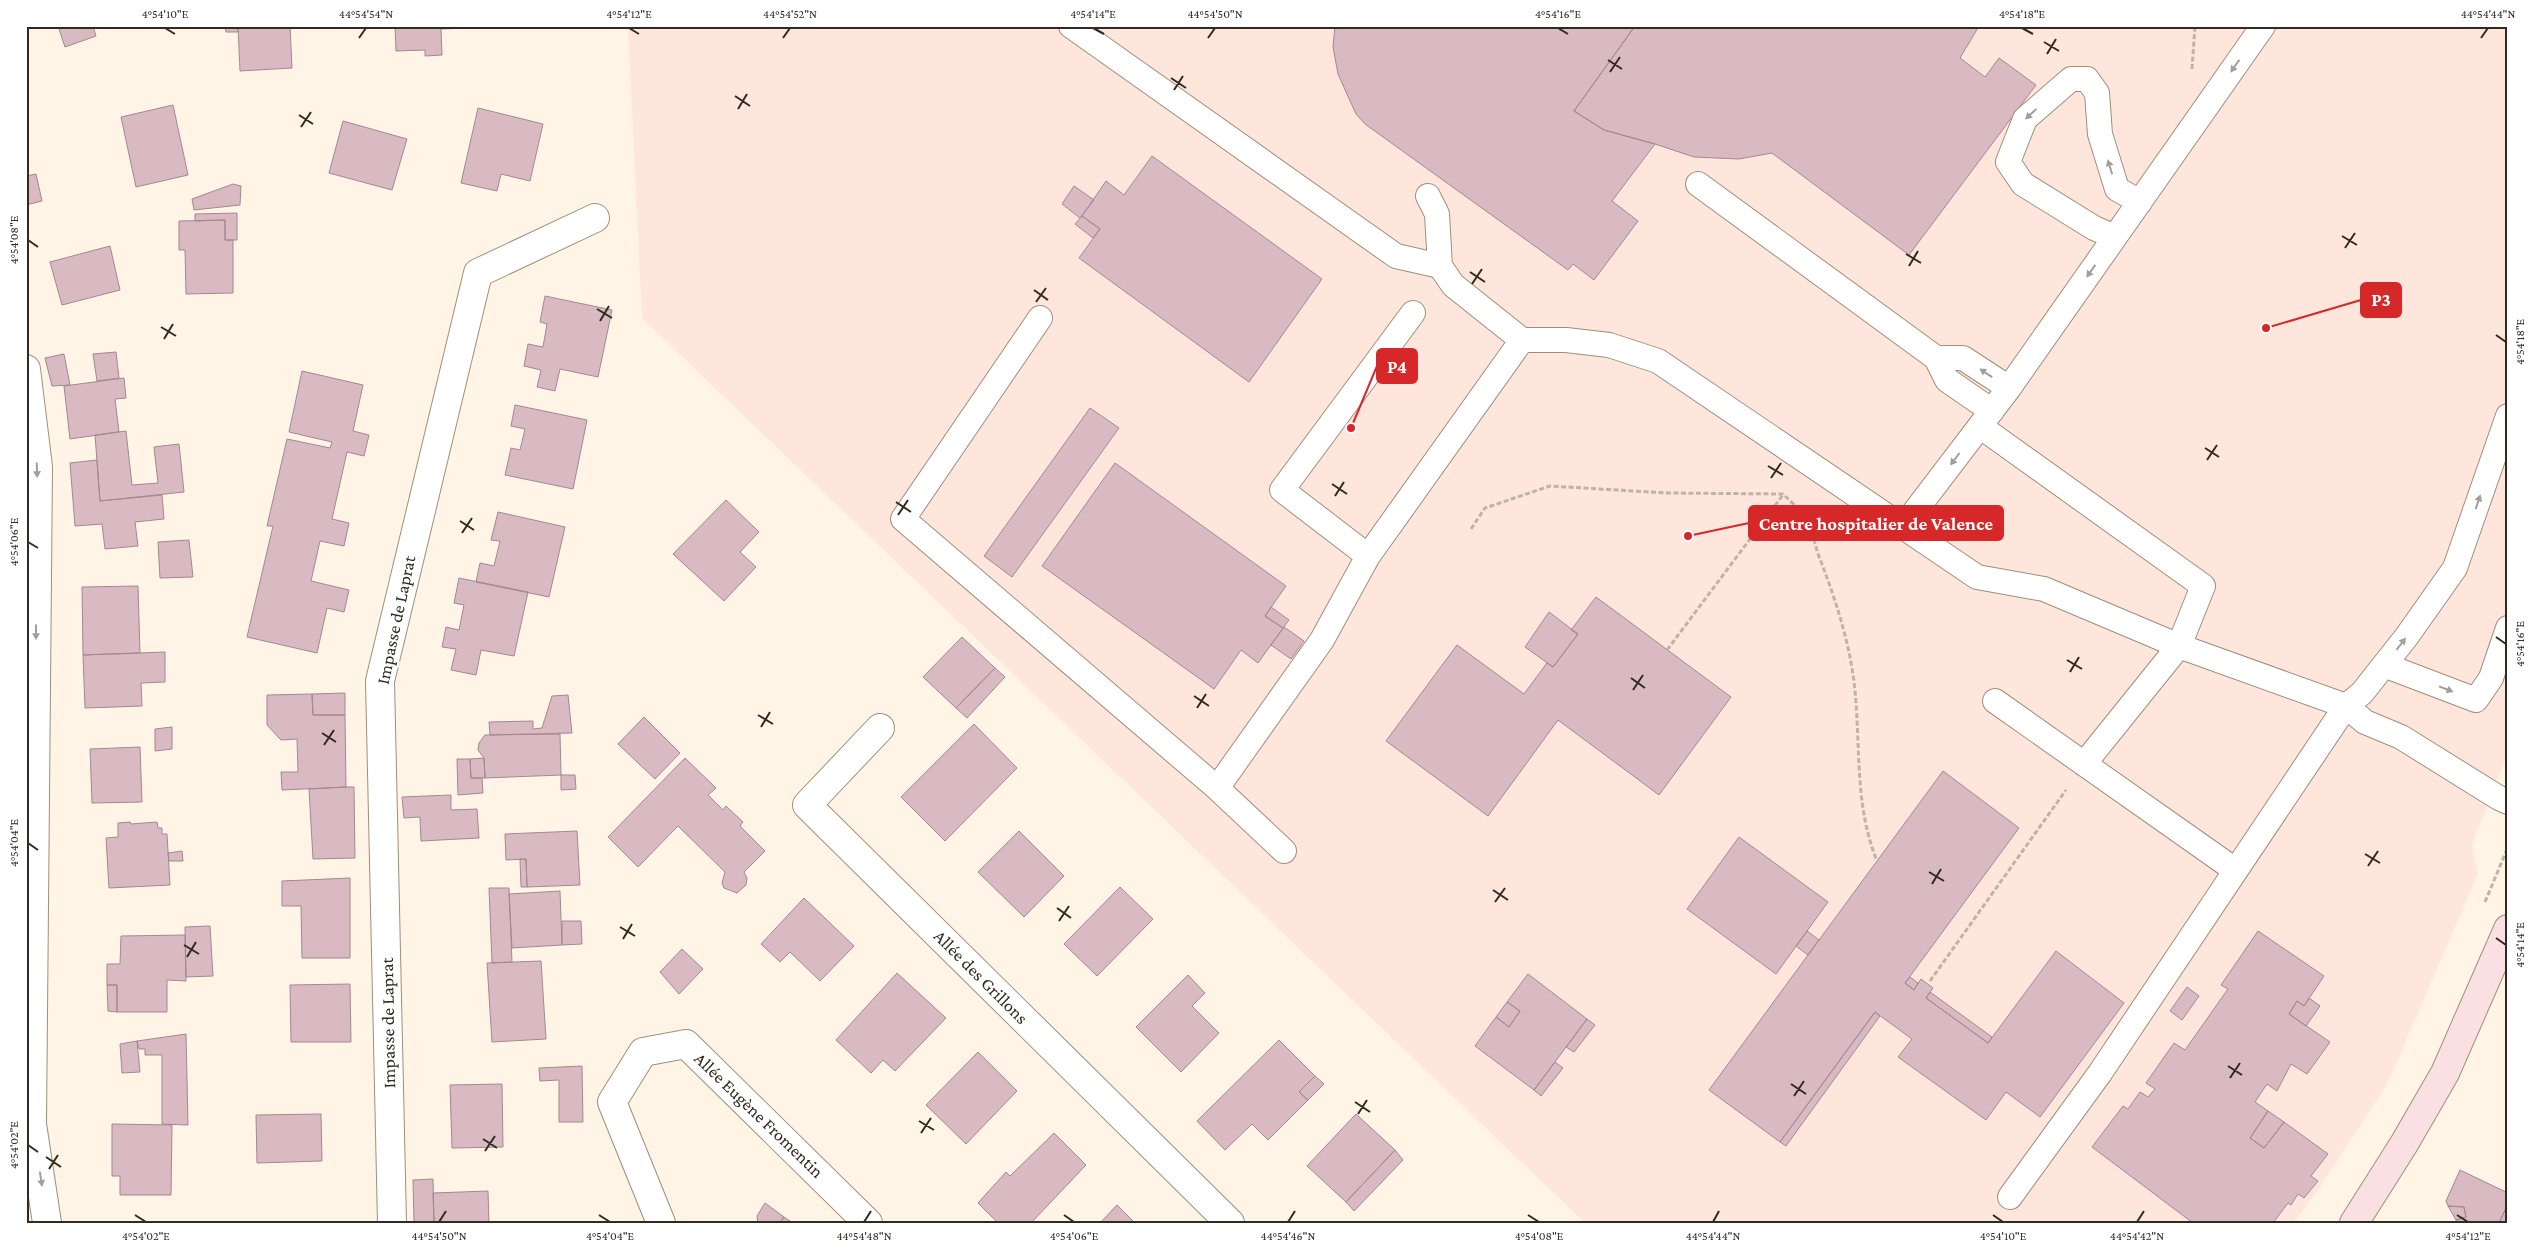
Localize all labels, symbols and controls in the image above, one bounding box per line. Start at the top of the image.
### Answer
text: 4°54'10"E [142,7,189,21]
text: 44°54'54"N [339,7,393,21]
text: 4°54'12"E [606,7,652,21]
text: 44°54'52"N [763,7,817,21]
text: 4°54'14"E [1070,7,1116,21]
text: 44°54'50"N [1187,7,1243,21]
text: 4°54'16"E [1535,7,1581,21]
text: 4°54'18"E [1999,7,2046,21]
text: 44°54'44"N [2461,7,2515,21]
one-way arrow [2230,59,2240,73]
one-way arrow [2025,109,2037,120]
one-way arrow [2106,159,2114,174]
text: 4°54'08"E [7,215,21,264]
one-way arrow [2086,264,2096,278]
callout: P3 [2361,283,2401,317]
text: P3 [2371,289,2391,310]
text: 4°54'18"E [2513,318,2527,365]
callout: P4 [1377,349,1417,383]
text: P4 [1387,356,1407,377]
one-way arrow [1979,369,1993,378]
one-way arrow [1950,452,1961,465]
one-way arrow [33,462,41,478]
one-way arrow [2475,495,2482,510]
callout: Centre hospitalier de Valence [1749,506,2003,540]
text: Centre hospitalier de Valence [1759,513,1993,534]
text: 4°54'06"E [7,517,21,566]
street label: Impasse de Laprat [373,553,420,686]
text: 4°54'16"E [2513,621,2527,667]
one-way arrow [32,625,40,641]
one-way arrow [2395,638,2406,651]
one-way arrow [2439,685,2454,693]
text: 4°54'04"E [7,818,21,867]
text: 4°54'14"E [2513,922,2527,968]
street label: Allée des Grillons [930,926,1032,1028]
street label: Impasse de Laprat [377,956,399,1089]
street label: Allée Eugène Fromentin [690,1048,828,1182]
text: 4°54'02"E [7,1121,21,1169]
one-way arrow [37,1172,45,1188]
text: 4°54'02"E [122,1229,170,1243]
text: 44°54'50"N [411,1229,467,1243]
text: 4°54'04"E [586,1229,635,1243]
text: 44°54'48"N [836,1229,892,1243]
text: 4°54'06"E [1050,1229,1099,1243]
text: 44°54'46"N [1261,1229,1316,1243]
text: 4°54'08"E [1515,1229,1564,1243]
text: 44°54'44"N [1686,1229,1740,1243]
text: 4°54'10"E [1980,1229,2027,1243]
text: 44°54'42"N [2110,1229,2164,1243]
text: 4°54'12"E [2445,1229,2491,1243]

